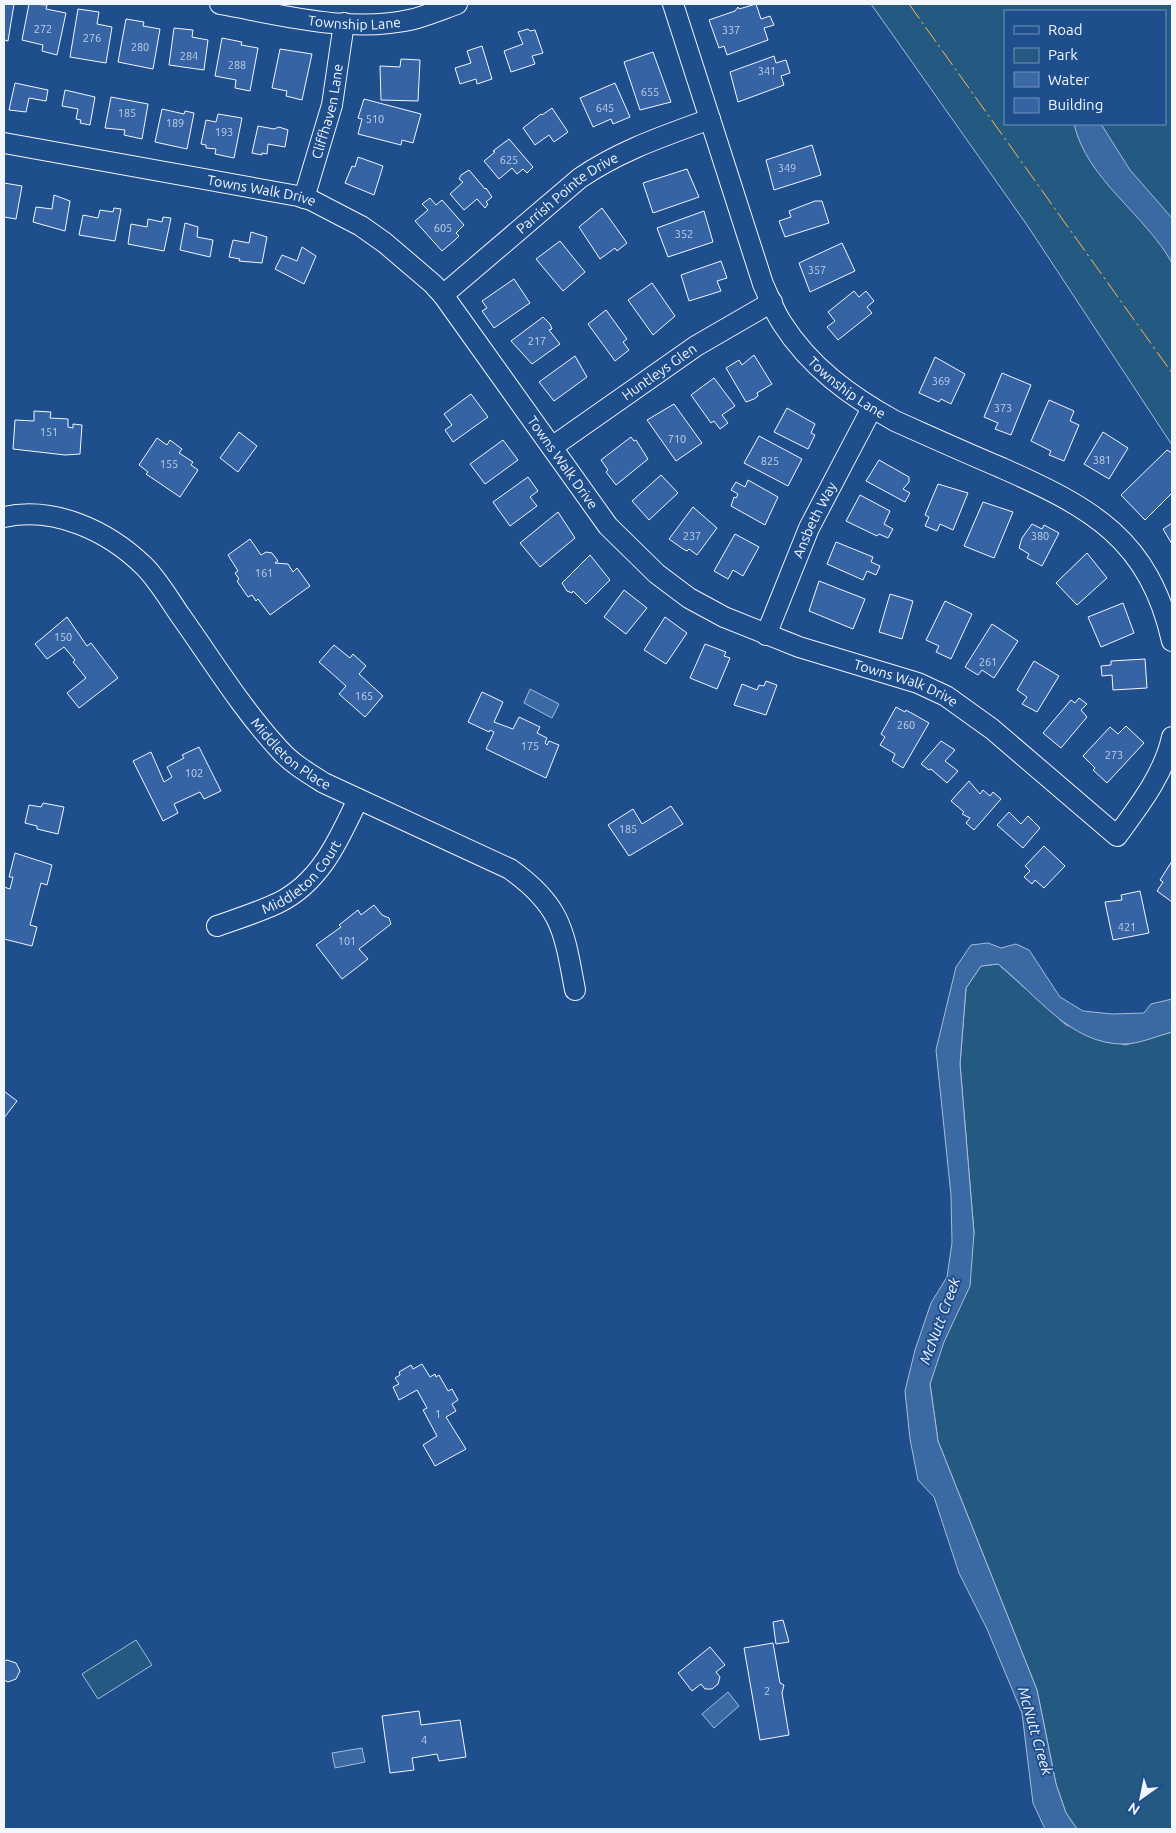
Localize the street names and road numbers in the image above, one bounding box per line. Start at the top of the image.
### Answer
street label: Township Lane [307,12,402,33]
street label: Cliffhaven Lane [308,63,346,161]
street label: Parrish Pointe Drive [513,149,621,237]
street label: Towns Walk Drive [206,172,319,209]
street label: Huntleys Glen [619,340,700,403]
street label: Township Lane [805,353,888,422]
street label: Towns Walk Drive [524,413,601,512]
street label: Ansbeth Way [790,479,840,560]
street label: Towns Walk Drive [852,656,961,710]
street label: Middleton Place [248,715,333,793]
street label: Middleton Court [259,837,344,917]

